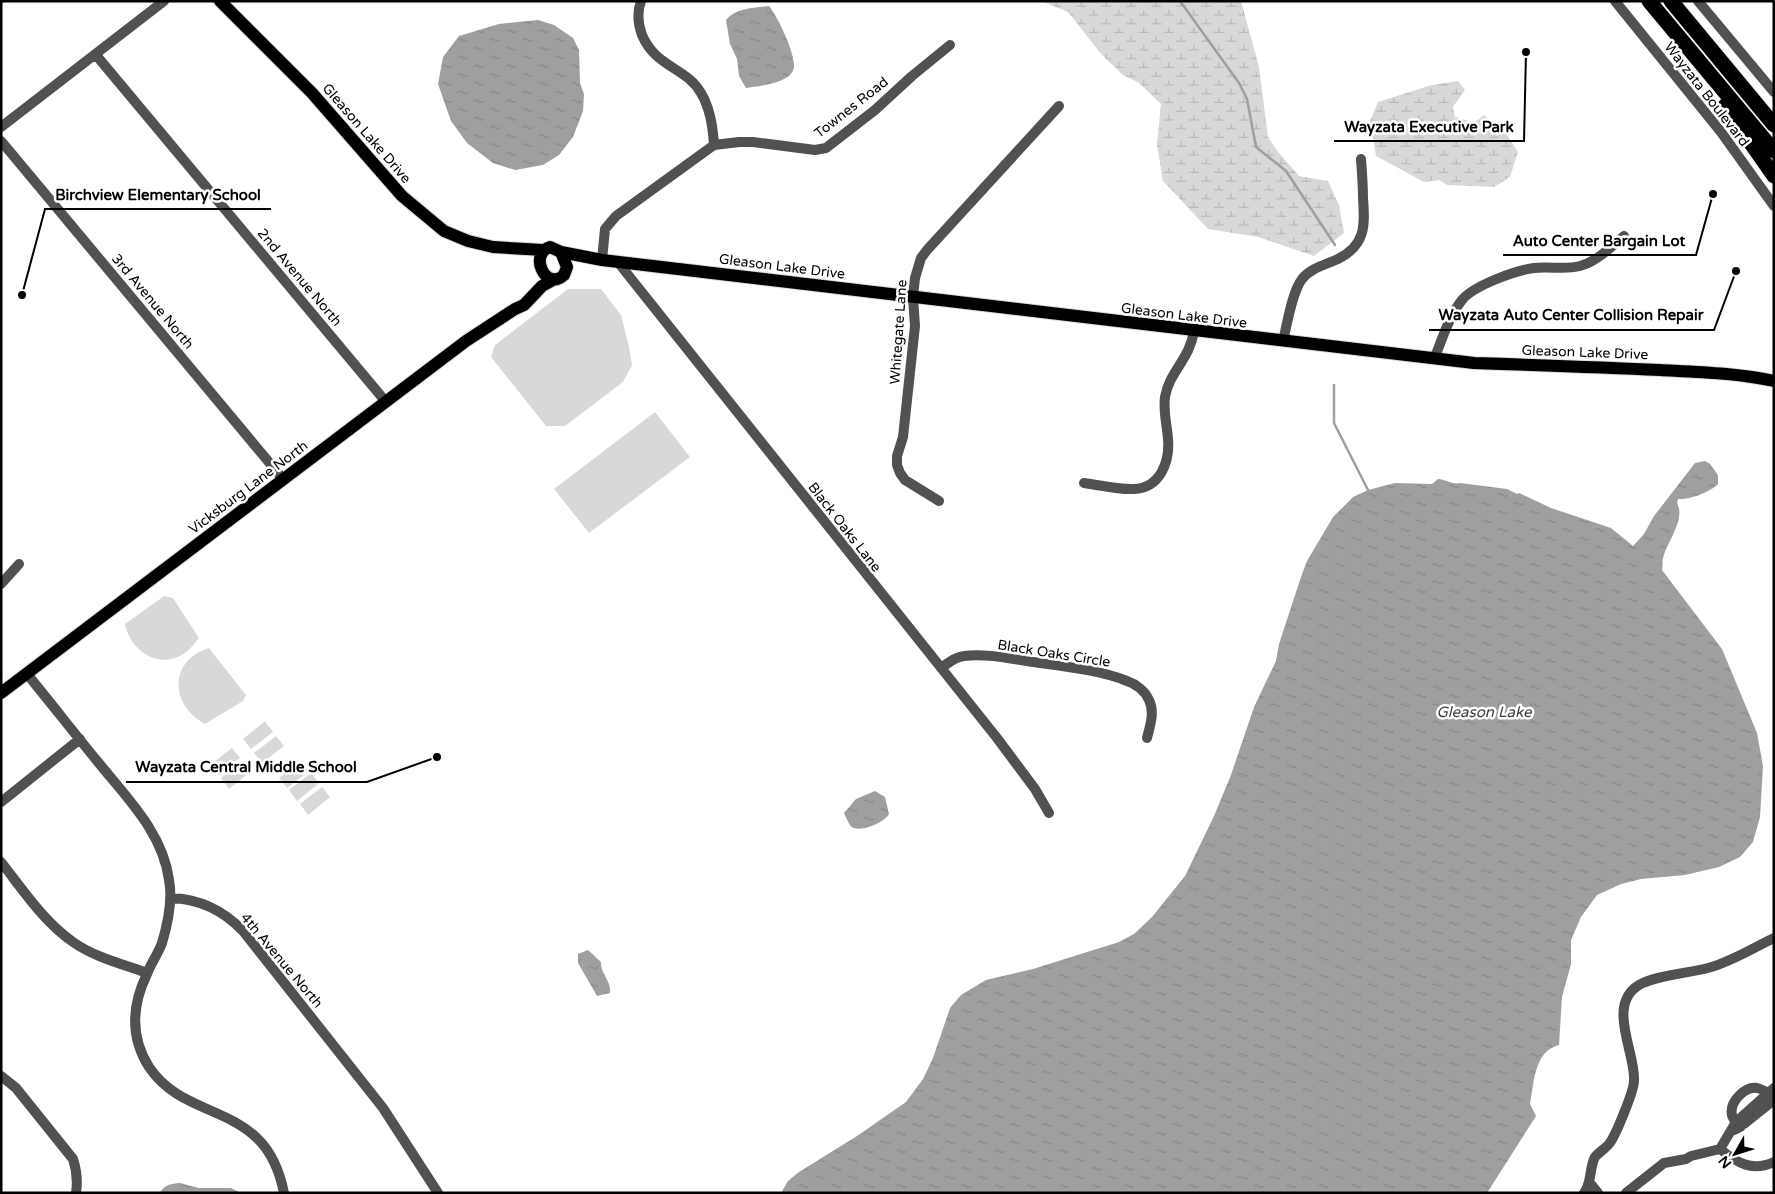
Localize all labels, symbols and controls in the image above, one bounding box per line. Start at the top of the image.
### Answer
street label: Wayzata Boulevard [1661,39,1753,150]
street label: Townes Road [811,73,892,142]
street label: Gleason Lake Drive [319,80,415,187]
callout: Wayzata Executive Park [1334,111,1524,141]
text: Wayzata Executive Park [1344,118,1514,137]
callout: Birchview Elementary School [45,179,271,209]
text: Birchview Elementary School [55,186,261,205]
street label: 2nd Avenue North [254,225,345,330]
callout: Auto Center Bargain Lot [1503,225,1696,255]
text: Auto Center Bargain Lot [1513,232,1686,251]
street label: 3rd Avenue North [108,250,197,352]
street label: Gleason Lake Drive [718,250,846,283]
street label: Whitegate Lane [886,279,911,385]
street label: Gleason Lake Drive [1120,299,1248,332]
callout: Wayzata Auto Center Collision Repair [1429,300,1714,330]
text: Wayzata Auto Center Collision Repair [1439,306,1704,325]
street label: Gleason Lake Drive [1521,342,1649,363]
street label: Vicksburg Lane North [185,437,311,538]
street label: Black Oaks Lane [804,479,885,576]
street label: Black Oaks Circle [996,636,1112,671]
water label: Gleason Lake [1437,703,1533,721]
callout: Wayzata Central Middle School [126,752,367,782]
text: Wayzata Central Middle School [135,758,357,777]
street label: 4th Avenue North [237,909,326,1011]
north arrow [1710,1129,1760,1179]
text: N [1715,1152,1735,1172]

